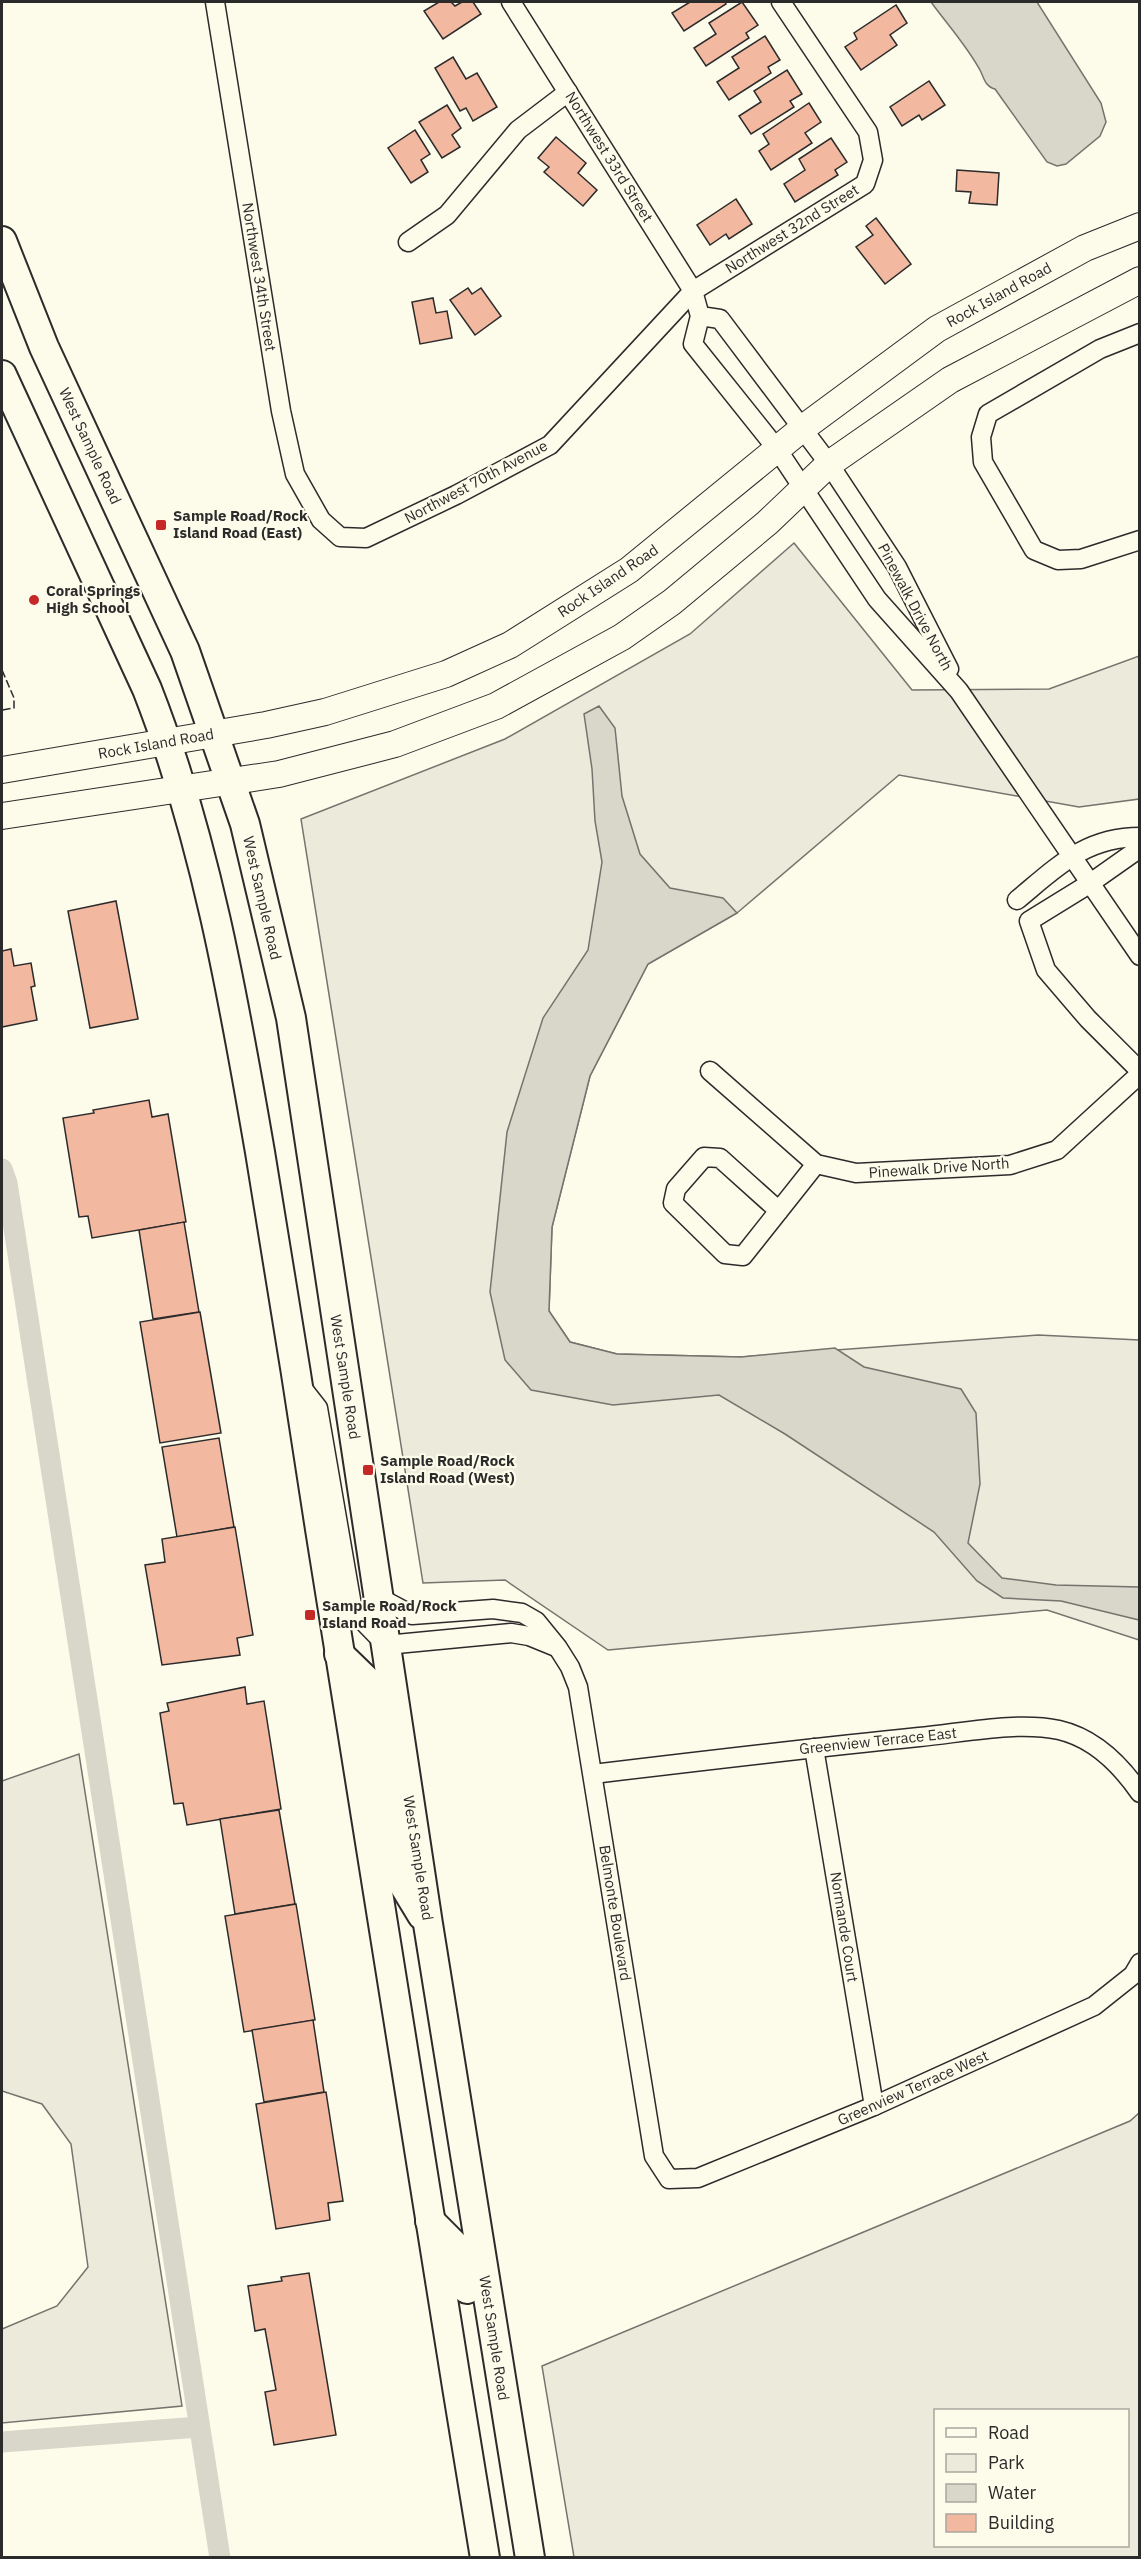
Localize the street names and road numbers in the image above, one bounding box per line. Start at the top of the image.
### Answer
street label: Northwest 33rd Street [561,88,657,226]
street label: Northwest 32nd Street [721,180,862,277]
street label: Northwest 34th Street [238,201,281,353]
street label: Rock Island Road [943,258,1055,331]
street label: West Sample Road [55,385,126,507]
street label: Northwest 70th Avenue [401,436,551,527]
street label: Rock Island Road [554,540,662,621]
street label: Pinewalk Drive North [874,540,957,674]
street label: Rock Island Road [96,724,215,763]
street label: West Sample Road [239,834,286,962]
street label: Pinewalk Drive North [868,1153,1010,1182]
street label: West Sample Road [326,1313,365,1441]
street label: Greenview Terrace East [798,1723,958,1758]
street label: West Sample Road [399,1794,438,1922]
street label: Belmonte Boulevard [595,1844,636,1982]
street label: Normande Court [826,1870,863,1984]
street label: Greenview Terrace West [835,2046,991,2129]
street label: West Sample Road [475,2274,514,2402]

